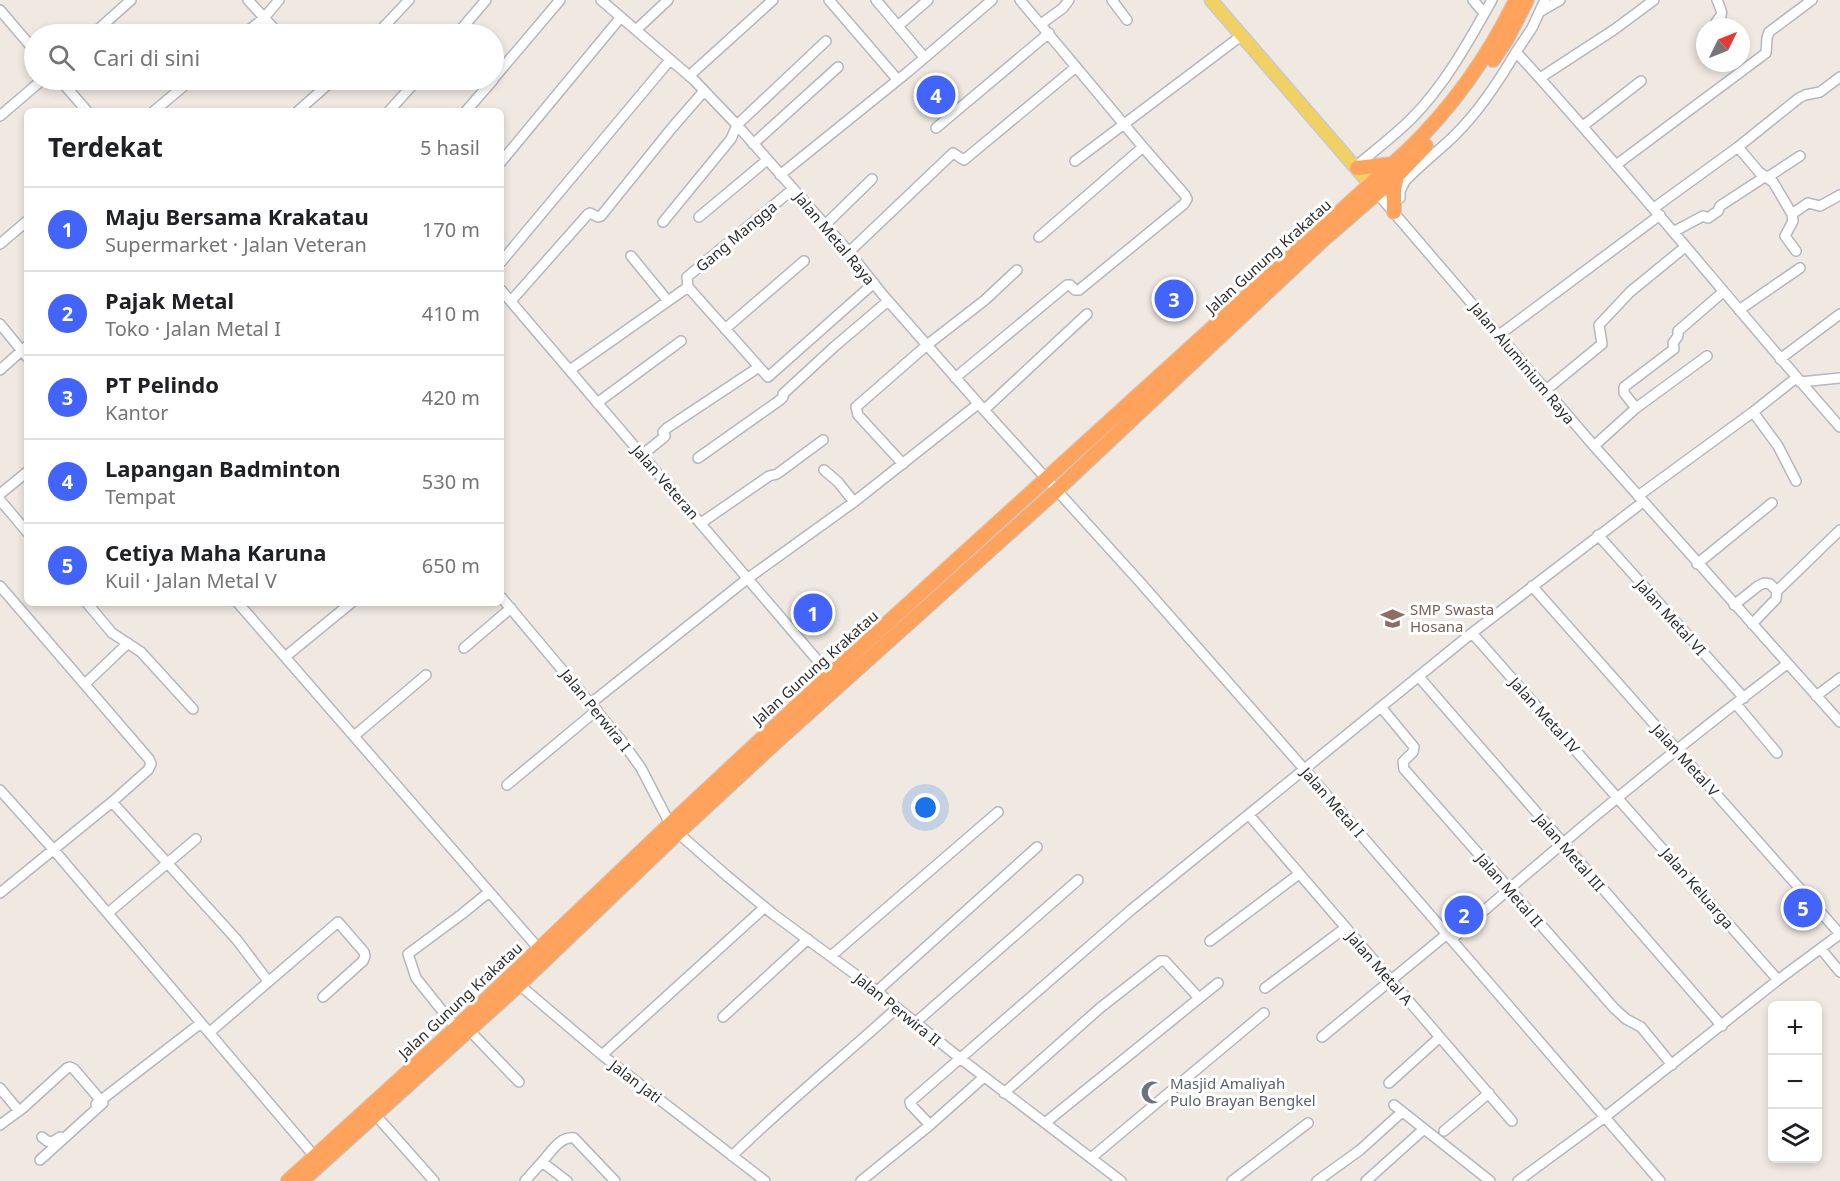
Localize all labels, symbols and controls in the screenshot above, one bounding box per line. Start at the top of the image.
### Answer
north arrow [1696,18,1750,72]
search box [24,24,504,90]
icon: search [45,41,78,74]
text: Cari di sini [93,42,200,72]
pin: 4 [916,72,956,118]
text: Terdekat [48,129,163,165]
text: 5 hasil [420,134,480,161]
street label: Jalan Metal Raya [789,186,880,289]
street label: Jalan Gunung Krakatau [1200,194,1335,319]
street label: Gang Mangga [691,196,781,276]
text: Maju Bersama Krakatau [105,201,369,231]
text: 1 [62,216,73,243]
text: 170 m [422,216,480,243]
text: Supermarket · Jalan Veteran [105,231,367,258]
pin: 3 [1154,276,1194,322]
text: Pajak Metal [105,285,234,315]
street label: Jalan Aluminium Raya [1465,297,1580,428]
text: 2 [62,300,73,327]
text: 410 m [422,300,480,327]
text: Toko · Jalan Metal I [105,315,281,342]
text: PT Pelindo [105,369,219,399]
text: 3 [62,384,73,411]
text: 420 m [422,384,480,411]
text: Kantor [105,399,169,426]
street label: Jalan Veteran [627,439,704,524]
text: Lapangan Badminton [105,453,341,483]
text: 4 [62,468,73,495]
text: 530 m [422,468,480,495]
text: Tempat [105,483,175,510]
text: Cetiya Maha Karuna [105,537,326,567]
text: 5 [62,552,73,579]
text: 650 m [422,552,480,579]
text: Kuil · Jalan Metal V [105,567,277,594]
street label: Jalan Metal VI [1630,573,1710,659]
pin: 1 [794,590,832,636]
place label: SMP Swasta Hosana [1410,599,1494,636]
street label: Jalan Gunung Krakatau [747,605,882,730]
school or university icon: SMP Swasta Hosana [1379,605,1405,631]
street label: Jalan Perwira I [555,663,635,755]
street label: Jalan Metal IV [1504,671,1584,757]
street label: Jalan Metal V [1647,718,1724,800]
street label: Jalan Metal I [1296,761,1369,841]
your location [911,793,940,822]
street label: Jalan Metal III [1529,807,1609,895]
street label: Jalan Keluarga [1656,842,1739,933]
street label: Jalan Metal II [1471,847,1548,931]
pin: 5 [1784,886,1822,930]
pin: 2 [1444,892,1484,938]
street label: Jalan Metal A [1341,926,1418,1009]
street label: Jalan Gunung Krakatau [392,937,526,1064]
street label: Jalan Perwira II [849,967,945,1050]
map controls [1768,1001,1822,1163]
button: + [1768,1001,1822,1055]
street label: Jalan Jati [605,1054,666,1107]
button: − [1768,1055,1822,1109]
place label: Masjid Amaliyah Pulo Brayan Bengkel [1170,1073,1316,1110]
mosque icon: Masjid Amaliyah Pulo Brayan Bengkel [1139,1079,1165,1105]
button: layers [1768,1109,1822,1163]

